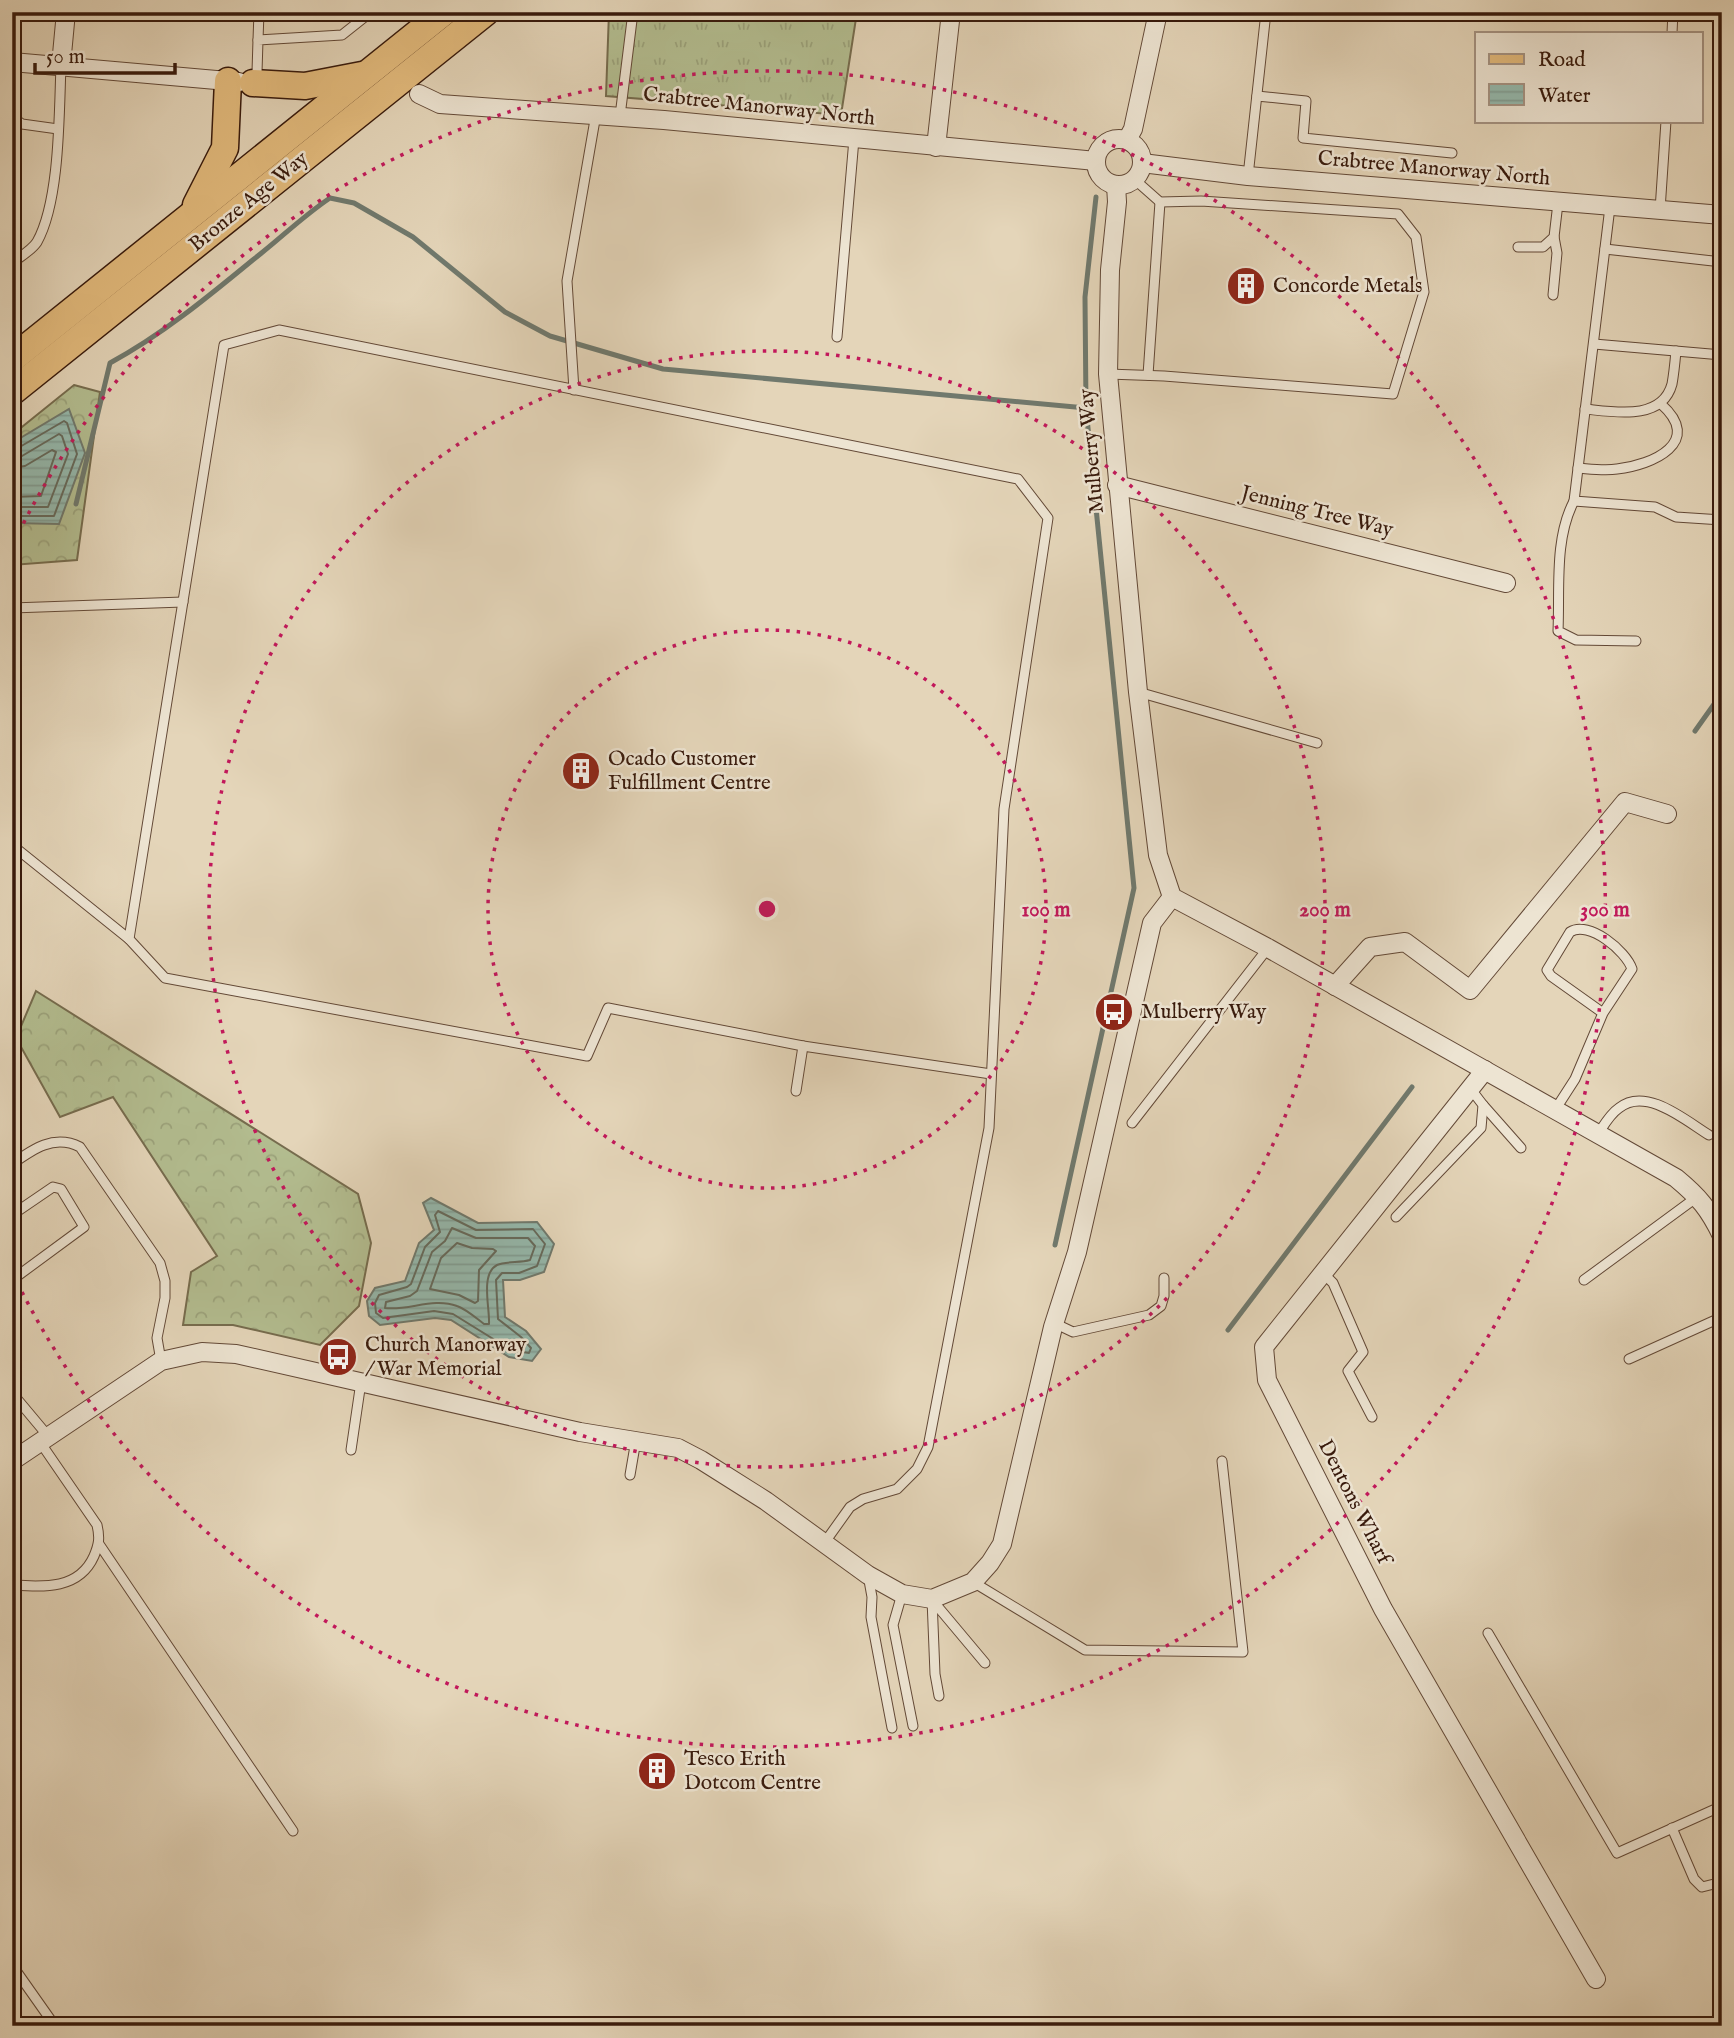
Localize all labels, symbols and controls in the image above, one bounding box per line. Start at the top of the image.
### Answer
scale bar [35,32,175,76]
legend [1475,32,1702,122]
text: 50 m [46,44,85,71]
text: Road [1538,47,1586,74]
street label: Crabtree Manorway North [642,81,876,133]
text: Water [1538,83,1591,110]
street label: Bronze Age Way [184,145,315,258]
street label: Crabtree Manorway North [1317,145,1551,193]
building icon: Concorde Metals [1225,265,1267,307]
place label: Concorde Metals [1273,273,1422,300]
street label: Mulberry Way [1073,387,1111,515]
street label: Jenning Tree Way [1236,480,1397,544]
place label: Ocado Customer Fulfillment Centre [608,746,771,797]
building icon: Ocado Customer Fulfillment Centre [560,750,602,792]
centre of rings [755,897,779,921]
text: 100 m [1021,897,1071,924]
text: 200 m [1299,897,1351,924]
text: 300 m [1580,897,1630,924]
bus stop icon: Mulberry Way [1093,991,1135,1033]
place label: Mulberry Way [1141,999,1267,1026]
place label: Church Manorway / War Memorial [365,1332,527,1383]
bus stop icon: Church Manorway / War Memorial [317,1336,359,1378]
street label: Dentons Wharf [1311,1435,1398,1572]
place label: Tesco Erith Dotcom Centre [684,1746,821,1797]
building icon: Tesco Erith Dotcom Centre [636,1750,678,1792]

